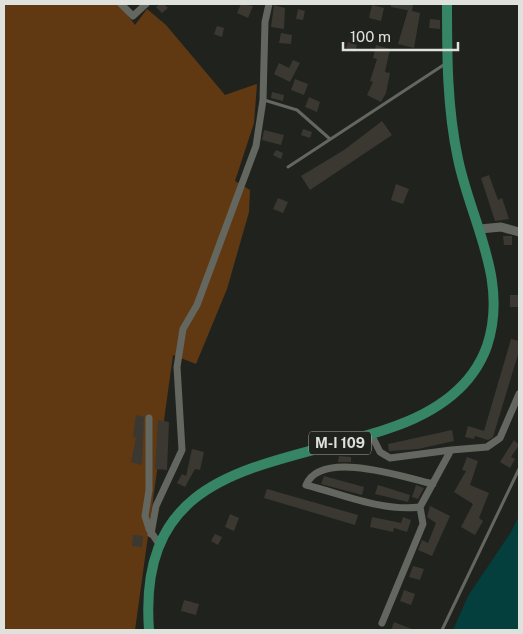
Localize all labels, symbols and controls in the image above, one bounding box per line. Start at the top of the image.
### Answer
scale bar [343,20,458,52]
text: 100 m [350,28,391,45]
road number: M-I 109 [309,432,371,454]

